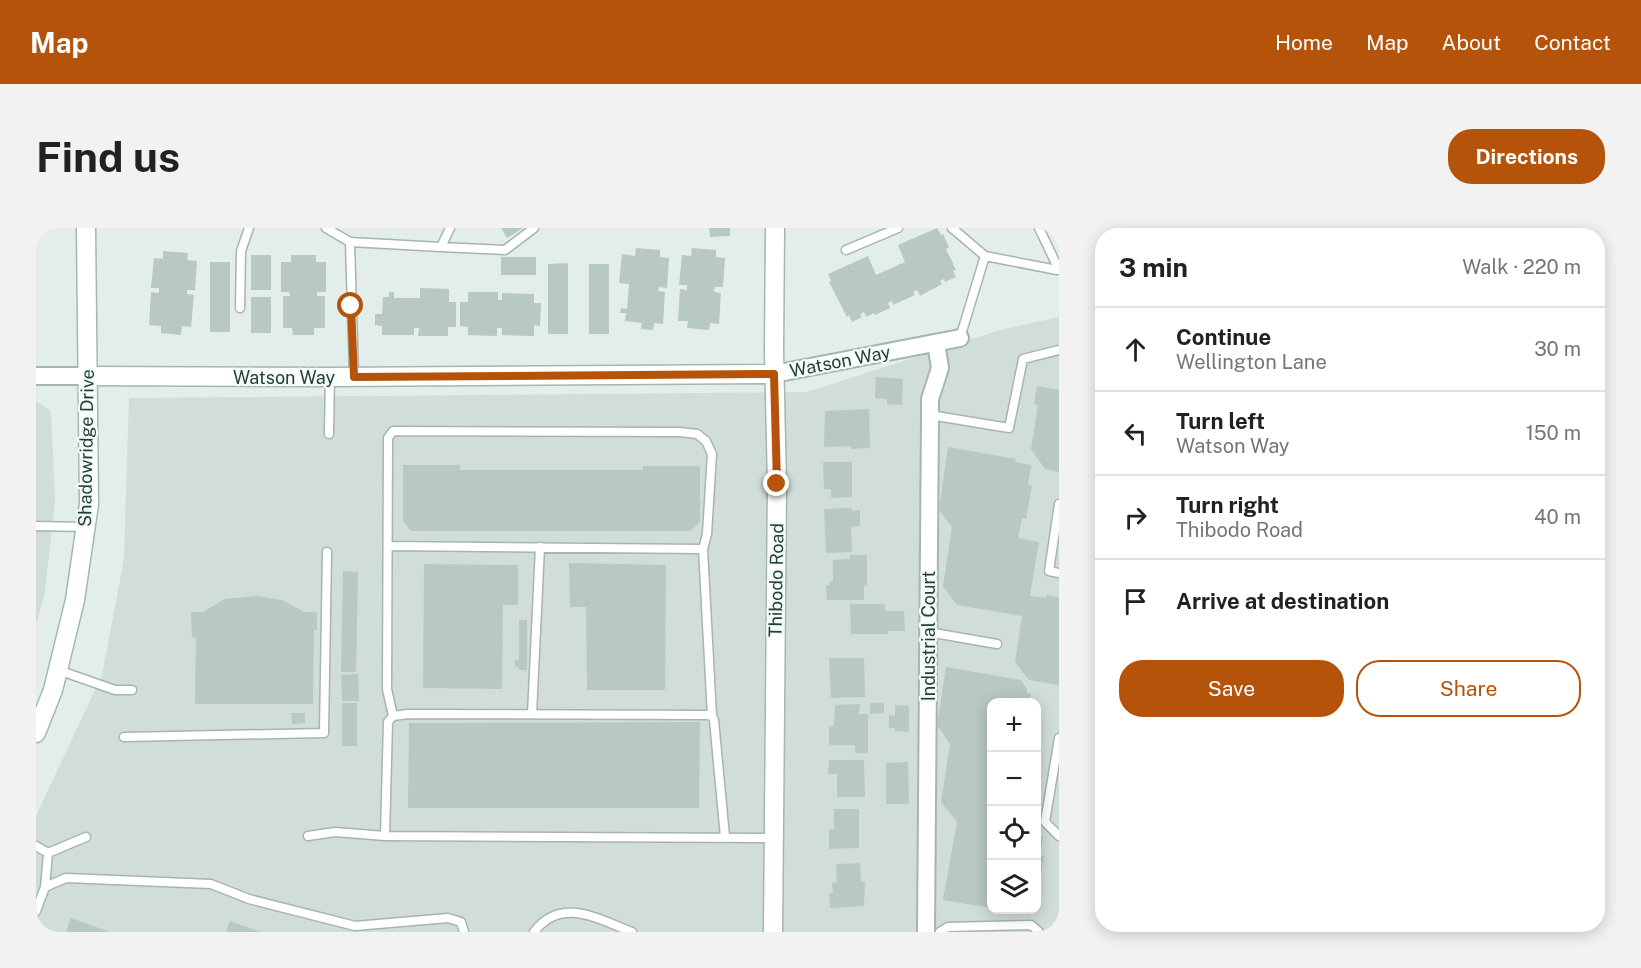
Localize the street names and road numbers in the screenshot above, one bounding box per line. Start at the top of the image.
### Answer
street label: Watson Way [788,341,893,381]
street label: Watson Way [233,367,335,388]
street label: Shadowridge Drive [74,369,98,527]
street label: Thibodo Road [765,523,787,637]
street label: Industrial Court [918,571,939,701]

